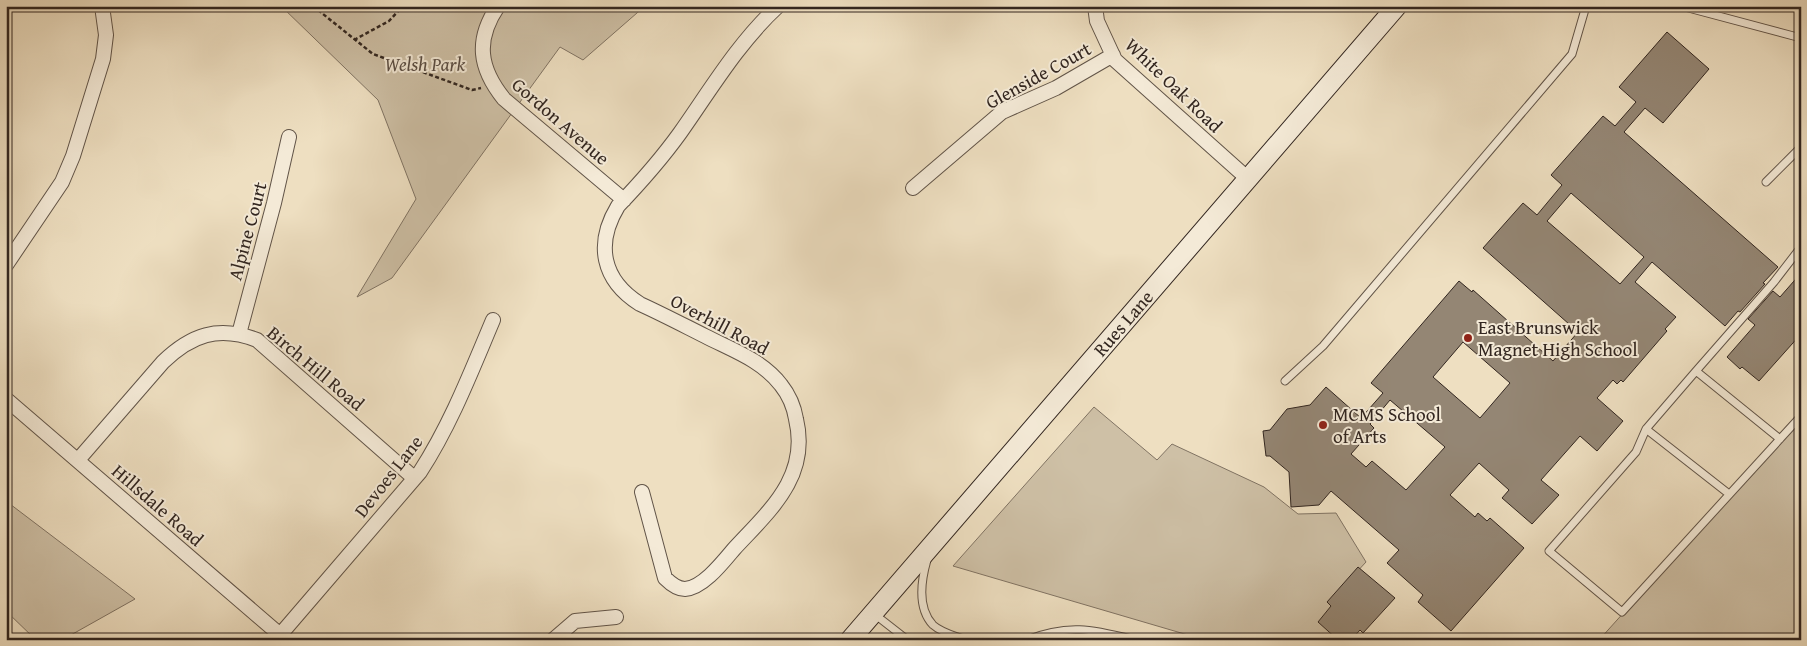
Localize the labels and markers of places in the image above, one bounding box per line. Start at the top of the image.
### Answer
place label: East Brunswick Magnet High School [1478,313,1638,363]
marker: East Brunswick Magnet High School [1462,332,1474,344]
place label: MCMS School of Arts [1333,400,1441,450]
marker: MCMS School of Arts [1317,419,1329,431]

